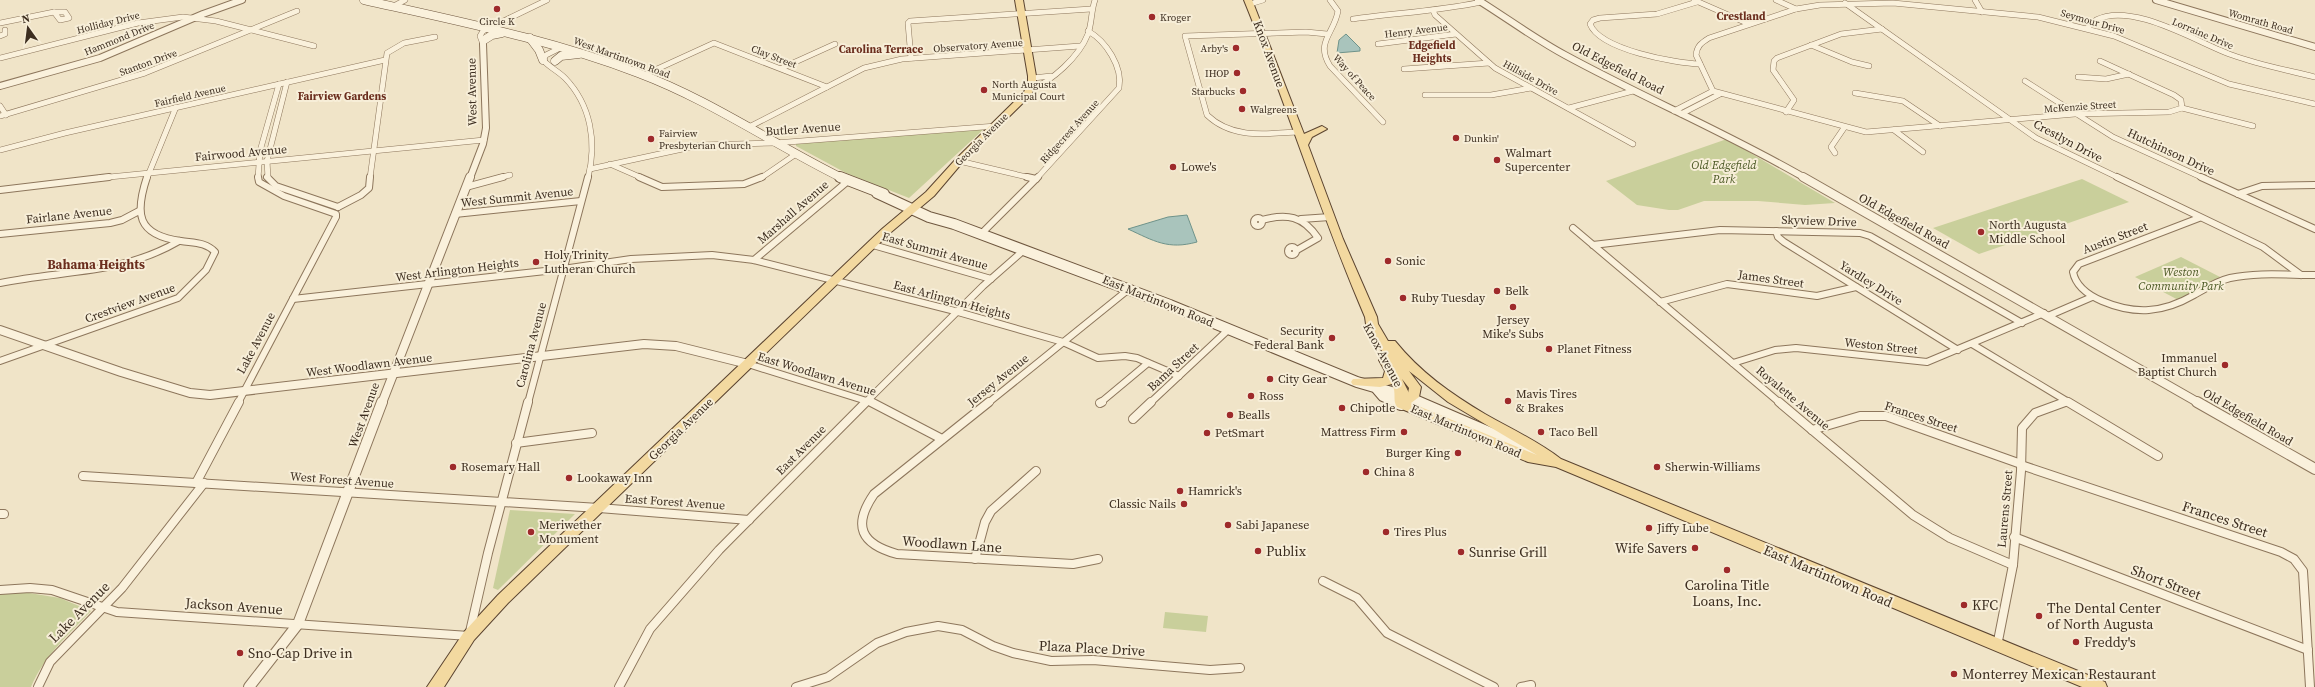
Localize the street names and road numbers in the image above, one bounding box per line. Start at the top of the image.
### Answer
street label: Seymour Drive [2059,6,2126,37]
street label: Womrath Road [2227,6,2295,37]
street label: Holliday Drive [75,8,141,37]
street label: Lorraine Drive [2170,15,2235,52]
street label: Knox Avenue [1249,18,1289,90]
street label: Hammond Drive [82,19,156,58]
street label: Henry Avenue [1384,20,1448,41]
street label: West Martintown Road [572,34,672,81]
street label: Observatory Avenue [933,36,1023,55]
street label: Old Edgefield Road [1569,38,1667,98]
street label: Clay Street [749,42,799,71]
street label: Stanton Drive [117,46,179,79]
street label: Way of Peace [1330,51,1379,103]
street label: Hillside Drive [1501,57,1561,98]
street label: West Avenue [463,58,481,126]
street label: Fairfield Avenue [153,81,227,110]
street label: Ridgecrest Avenue [1037,96,1102,166]
street label: McKenzie Street [2044,97,2117,115]
street label: Georgia Avenue [952,110,1011,169]
street label: Crestlyn Drive [2031,116,2105,166]
street label: Butler Avenue [765,118,841,140]
street label: Hutchinson Drive [2125,125,2217,179]
street label: Fairwood Avenue [194,141,288,165]
street label: Marshall Avenue [754,177,832,247]
street label: West Summit Avenue [460,183,574,211]
street label: Old Edgefield Road [1856,189,1952,253]
street label: Fairlane Avenue [25,203,113,227]
street label: Skyview Drive [1781,212,1857,230]
street label: Austin Street [2080,218,2150,258]
street label: East Summit Avenue [880,228,990,274]
street label: West Arlington Heights [394,254,520,286]
street label: Yardley Drive [1836,257,1906,309]
street label: James Street [1736,266,1805,292]
street label: East Martintown Road [1100,271,1216,331]
street label: East Arlington Heights [892,277,1012,323]
street label: Crestview Avenue [83,279,177,327]
street label: Carolina Avenue [512,301,550,389]
street label: Lake Avenue [233,309,279,377]
street label: Knox Avenue [1359,320,1407,390]
street label: Weston Street [1844,334,1919,358]
street label: Bama Street [1144,339,1202,395]
street label: East Woodlawn Avenue [756,348,878,400]
street label: West Woodlawn Avenue [305,349,433,381]
street label: Jersey Avenue [963,350,1032,410]
street label: Royalette Avenue [1753,362,1833,434]
street label: West Avenue [345,380,383,450]
street label: Old Edgefield Road [2200,385,2296,449]
street label: Georgia Avenue [645,394,717,464]
street label: Frances Street [1882,398,1960,436]
street label: East Martintown Road [1408,400,1524,462]
street label: East Avenue [772,421,830,479]
street label: West Forest Avenue [289,468,395,492]
street label: Laurens Street [1994,470,2016,548]
street label: East Forest Avenue [624,491,726,513]
street label: Frances Street [2180,496,2271,542]
street label: Woodlawn Lane [901,531,1003,557]
street label: East Martintown Road [1760,540,1896,612]
street label: Short Street [2128,560,2204,605]
street label: Lake Avenue [44,577,114,647]
street label: Jackson Avenue [184,593,283,619]
street label: Plaza Place Drive [1038,635,1146,661]

